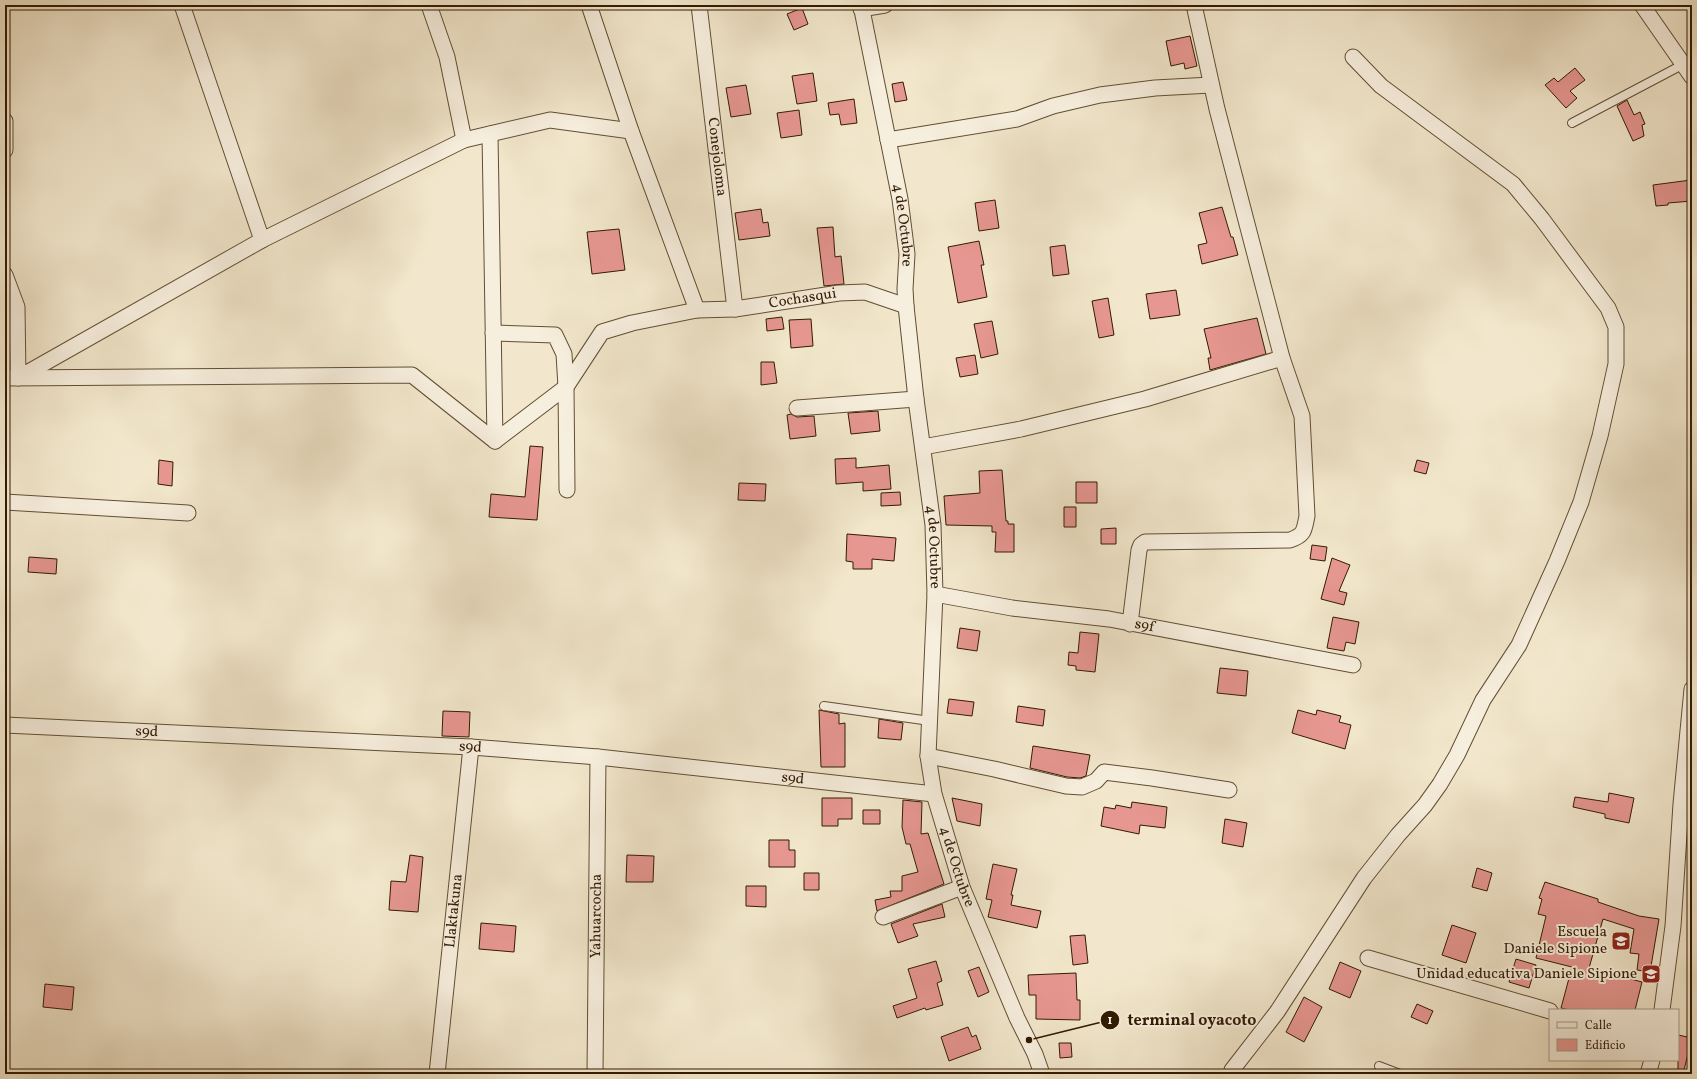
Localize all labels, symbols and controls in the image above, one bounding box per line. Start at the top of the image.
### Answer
street label: Conejoloma [702,116,732,198]
street label: 4 de Octubre [887,182,918,267]
street label: Cochasqui [767,283,838,314]
street label: 4 de Octubre [920,504,945,589]
street label: s9f [1133,614,1158,638]
street label: s9d [135,721,159,743]
street label: s9d [459,736,483,758]
street label: s9d [780,767,805,790]
street label: 4 de Octubre [934,824,980,910]
street label: Llaktakuna [440,873,468,949]
street label: Yahuarcocha [586,874,607,958]
place label: Escuela Daniele Sipione [1503,922,1607,960]
school or university icon: Escuela Daniele Sipione [1610,930,1632,952]
school or university icon: Unidad educativa Daniele Sipione [1640,963,1662,985]
place label: Unidad educativa Daniele Sipione [1416,964,1637,985]
callout: terminal oyacoto [1100,1006,1265,1034]
legend [1549,1009,1679,1061]
text: terminal oyacoto [1128,1010,1256,1032]
text: 1 [1108,1013,1113,1029]
text: Calle [1585,1018,1612,1034]
text: Edificio [1585,1038,1625,1054]

